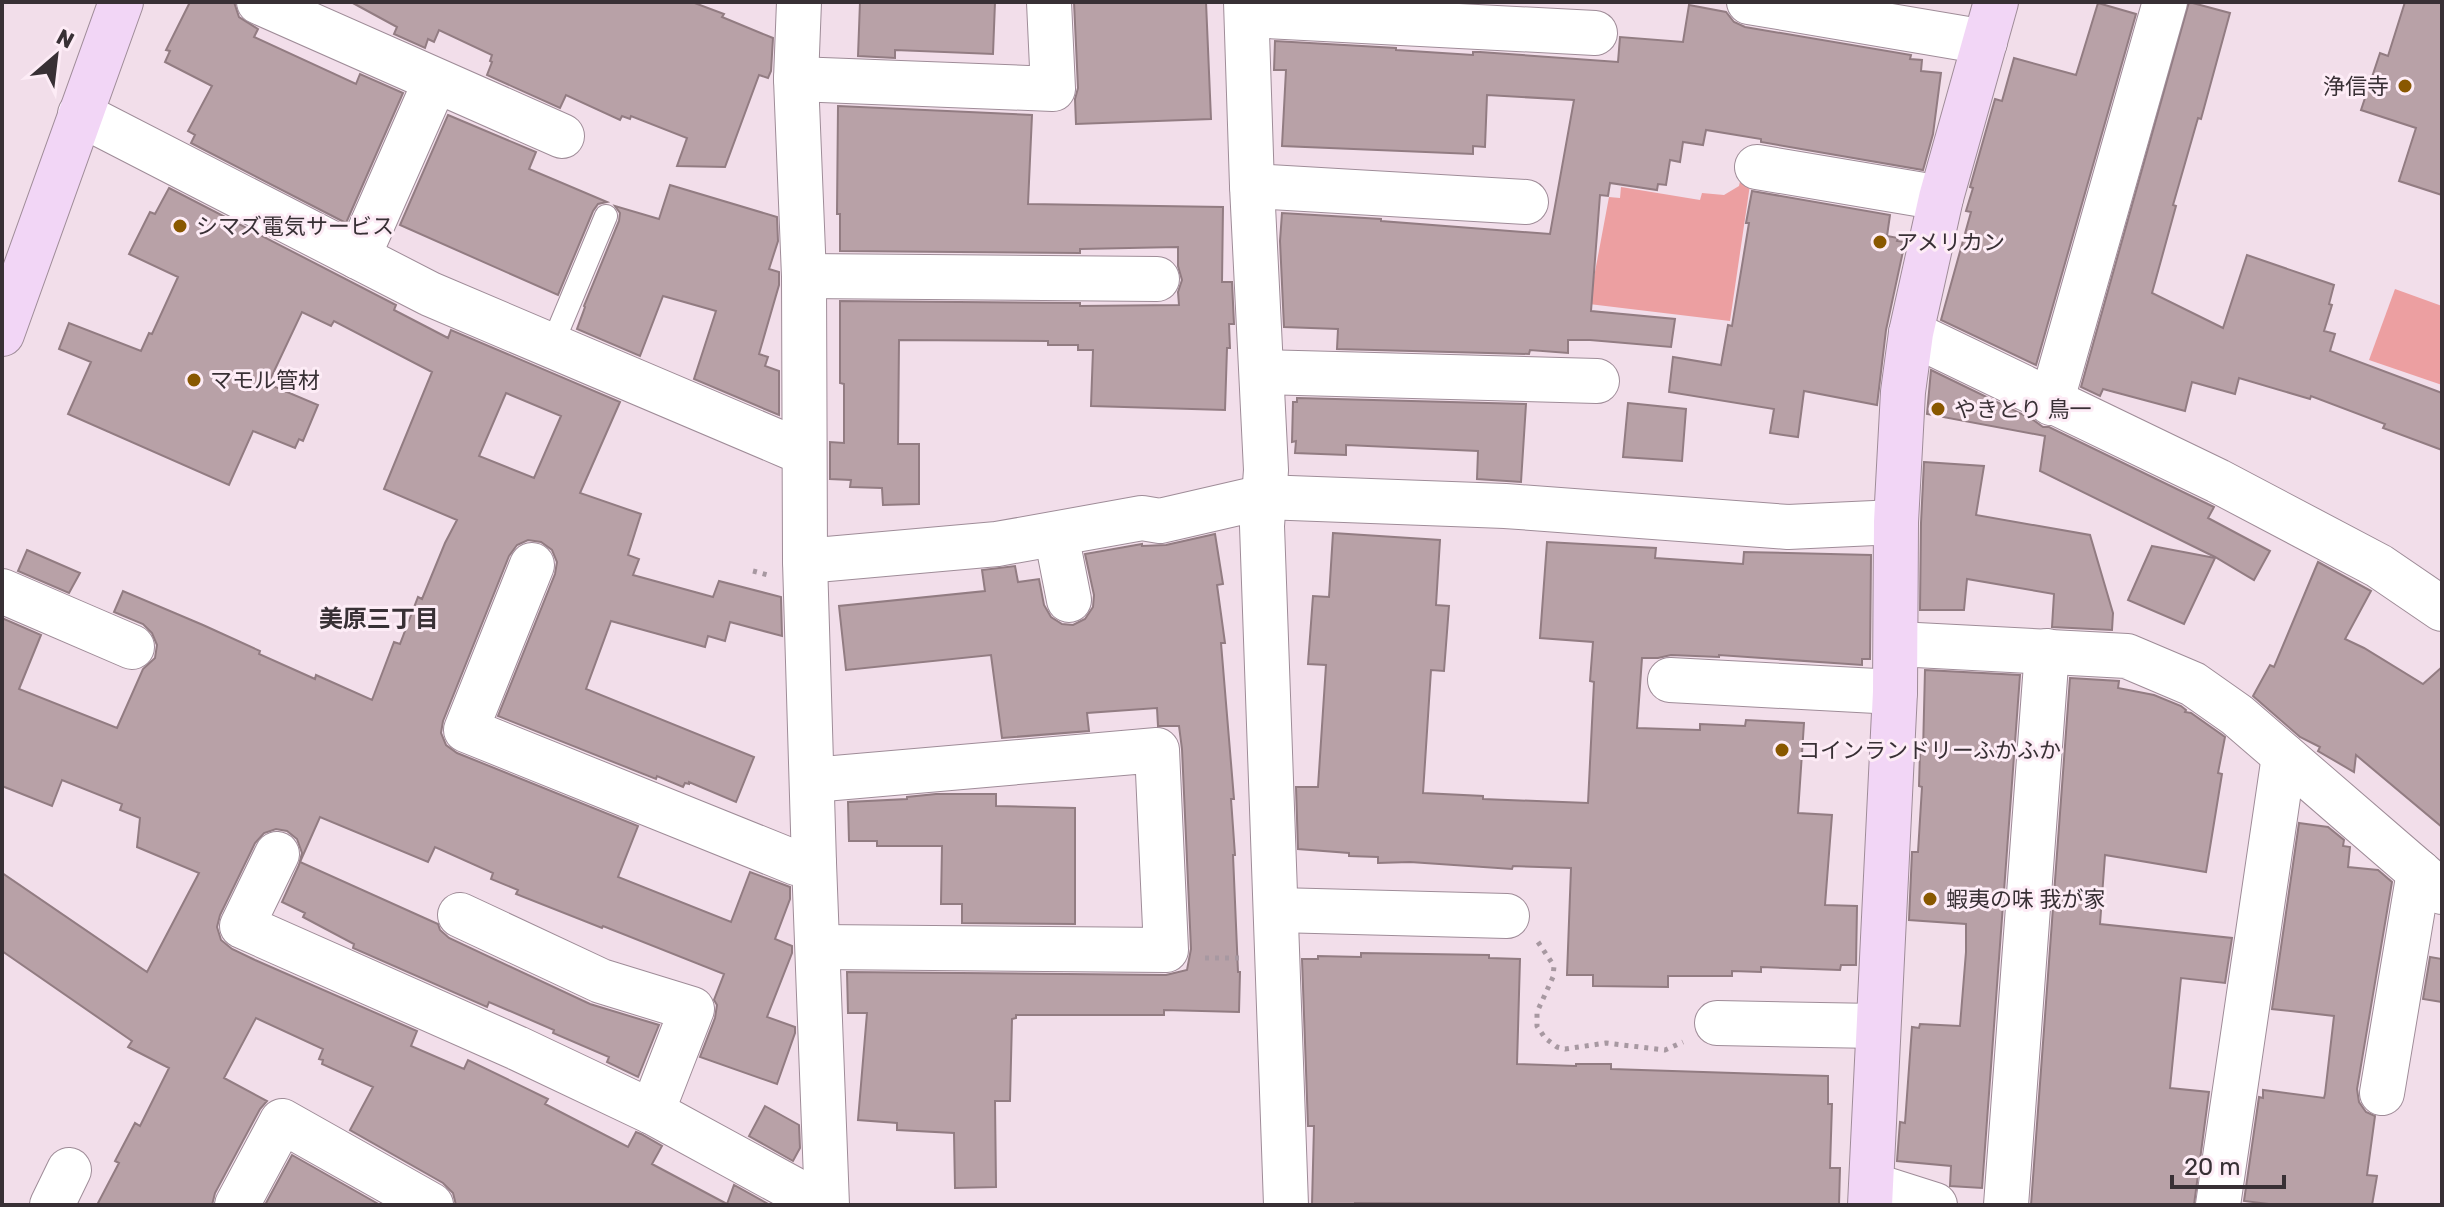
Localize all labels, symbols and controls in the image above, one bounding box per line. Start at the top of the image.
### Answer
north arrow [16,16,96,96]
text: N [52,23,78,54]
place label: 浄信寺 [2323,73,2389,100]
marker: 浄信寺 [2396,77,2414,95]
place label: シマズ電気サービス [196,213,394,240]
marker: シマズ電気サービス [171,217,189,235]
place label: アメリカン [1896,229,2005,256]
marker: アメリカン [1871,233,1889,251]
place label: マモル管材 [210,367,320,394]
marker: マモル管材 [185,371,203,389]
place label: やきとり 鳥一 [1954,396,2091,423]
marker: やきとり 鳥一 [1929,400,1947,418]
district label: 美原三丁目 [319,605,439,633]
place label: コインランドリーふかふか [1798,737,2061,764]
marker: コインランドリーふかふか [1773,741,1791,759]
place label: 蝦夷の味 我が家 [1946,886,2105,913]
marker: 蝦夷の味 我が家 [1921,890,1939,908]
scale bar [2172,1139,2284,1189]
text: 20 m [2184,1153,2241,1181]

